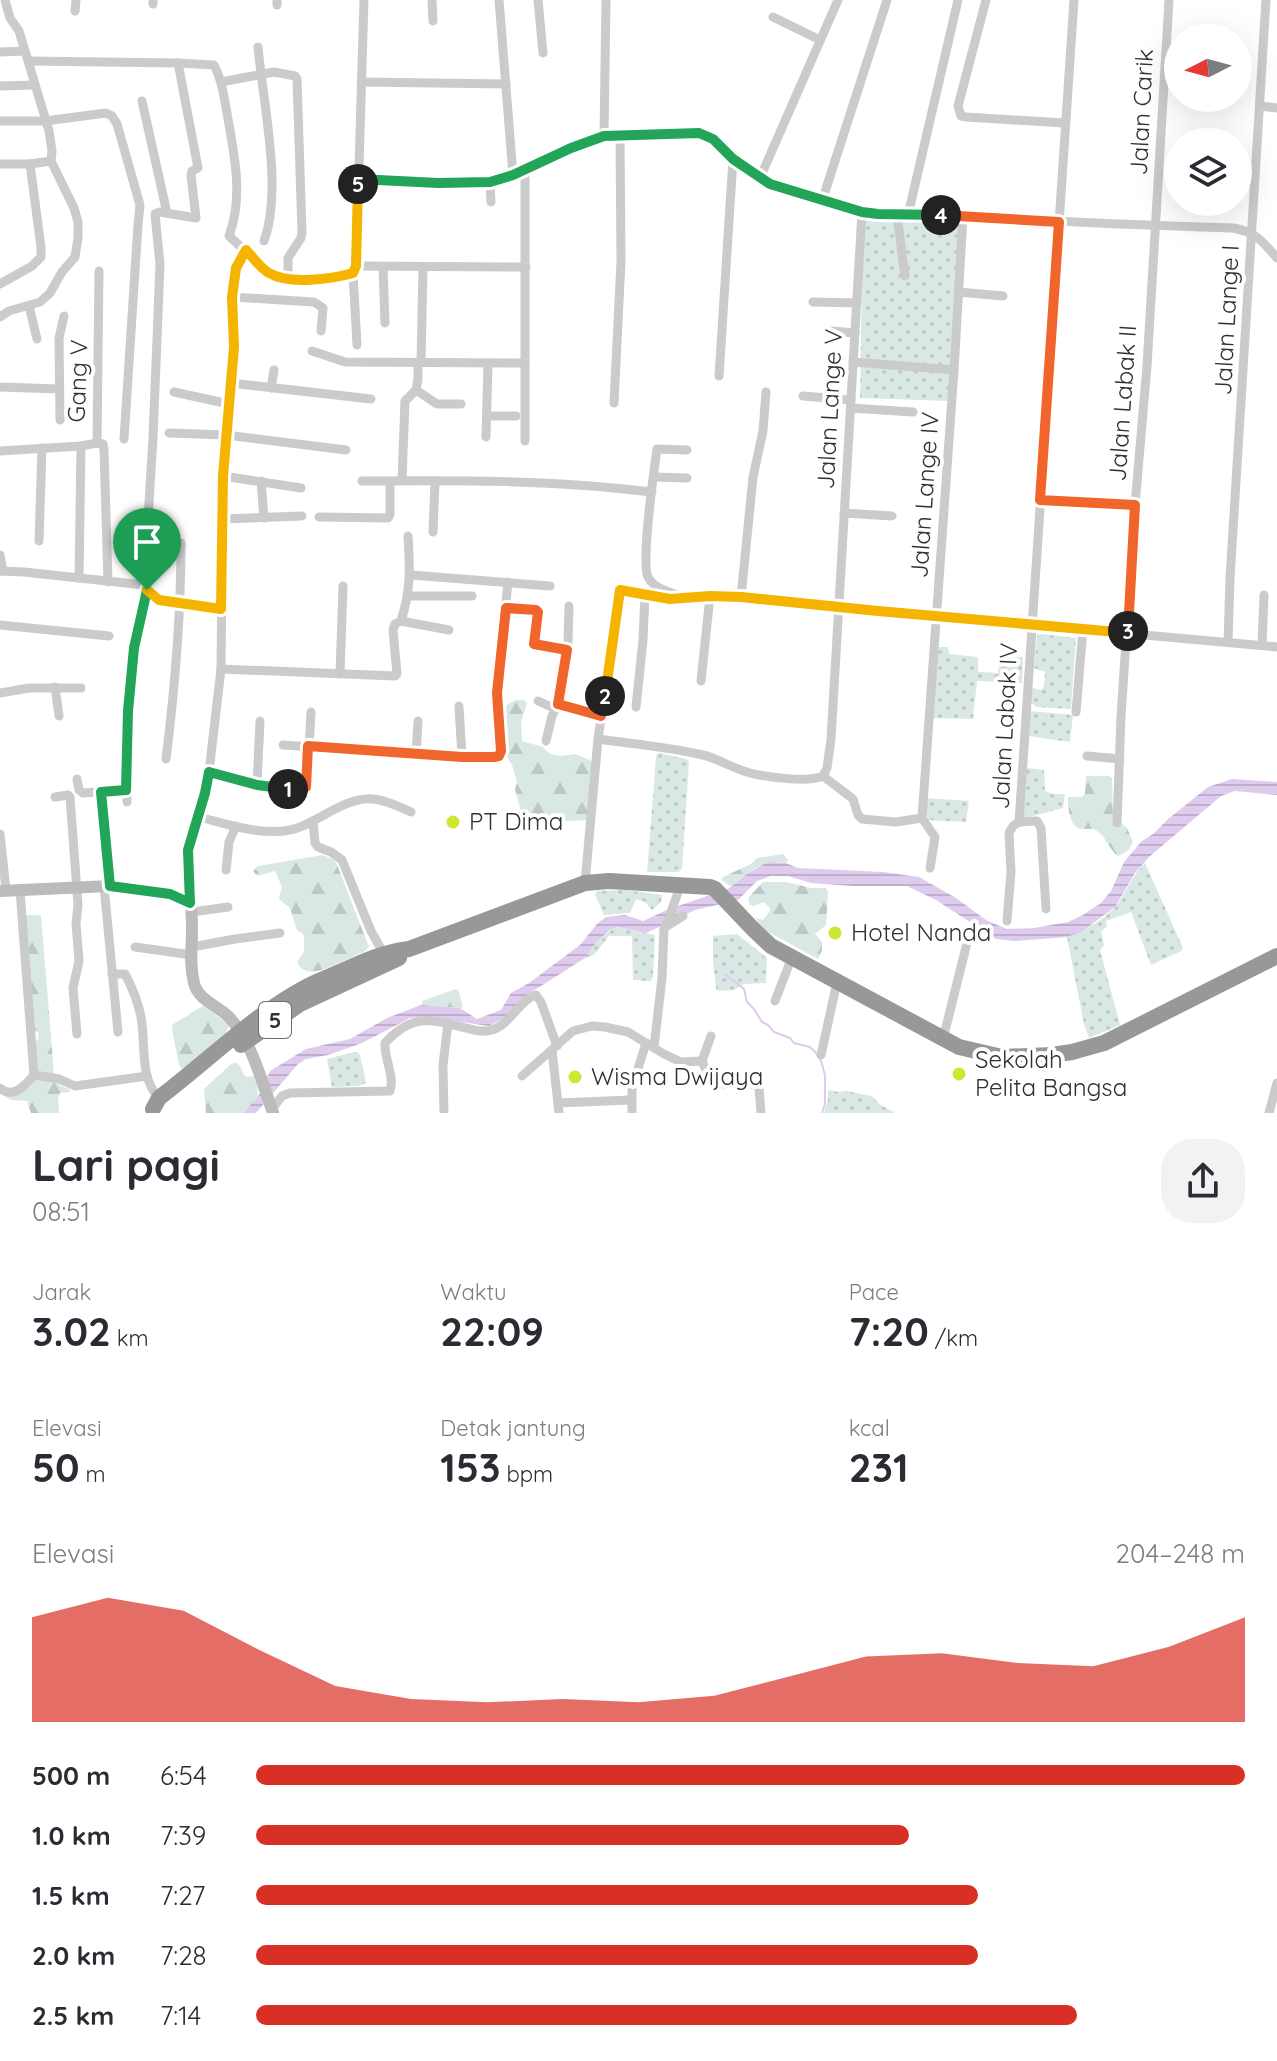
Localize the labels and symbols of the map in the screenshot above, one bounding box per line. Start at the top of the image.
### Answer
north arrow [1164,24,1252,112]
street label: Jalan Carik [1123,48,1159,176]
pin: 5 [338,164,378,204]
pin: 4 [921,195,961,235]
street label: Jalan Lange I [1207,244,1245,396]
street label: Jalan Labak II [1102,324,1142,482]
street label: Jalan Lange V [810,328,848,490]
street label: Gang V [61,339,93,423]
street label: Jalan Lange IV [903,411,945,579]
pin [113,508,181,590]
pin: 3 [1108,611,1148,651]
street label: Jalan Labak IV [985,642,1023,810]
pin: 2 [585,676,625,716]
pin: 1 [268,769,308,809]
place label: PT Dima [469,806,563,836]
marker: PT Dima [444,813,462,831]
place label: Hotel Nanda [851,917,991,947]
marker: Hotel Nanda [826,924,844,942]
road number: 5 [259,1002,291,1038]
place label: Sekolah Pelita Bangsa [975,1044,1127,1102]
place label: Wisma Dwijaya [591,1061,763,1091]
marker: Sekolah Pelita Bangsa [950,1065,968,1083]
marker: Wisma Dwijaya [566,1068,584,1086]

